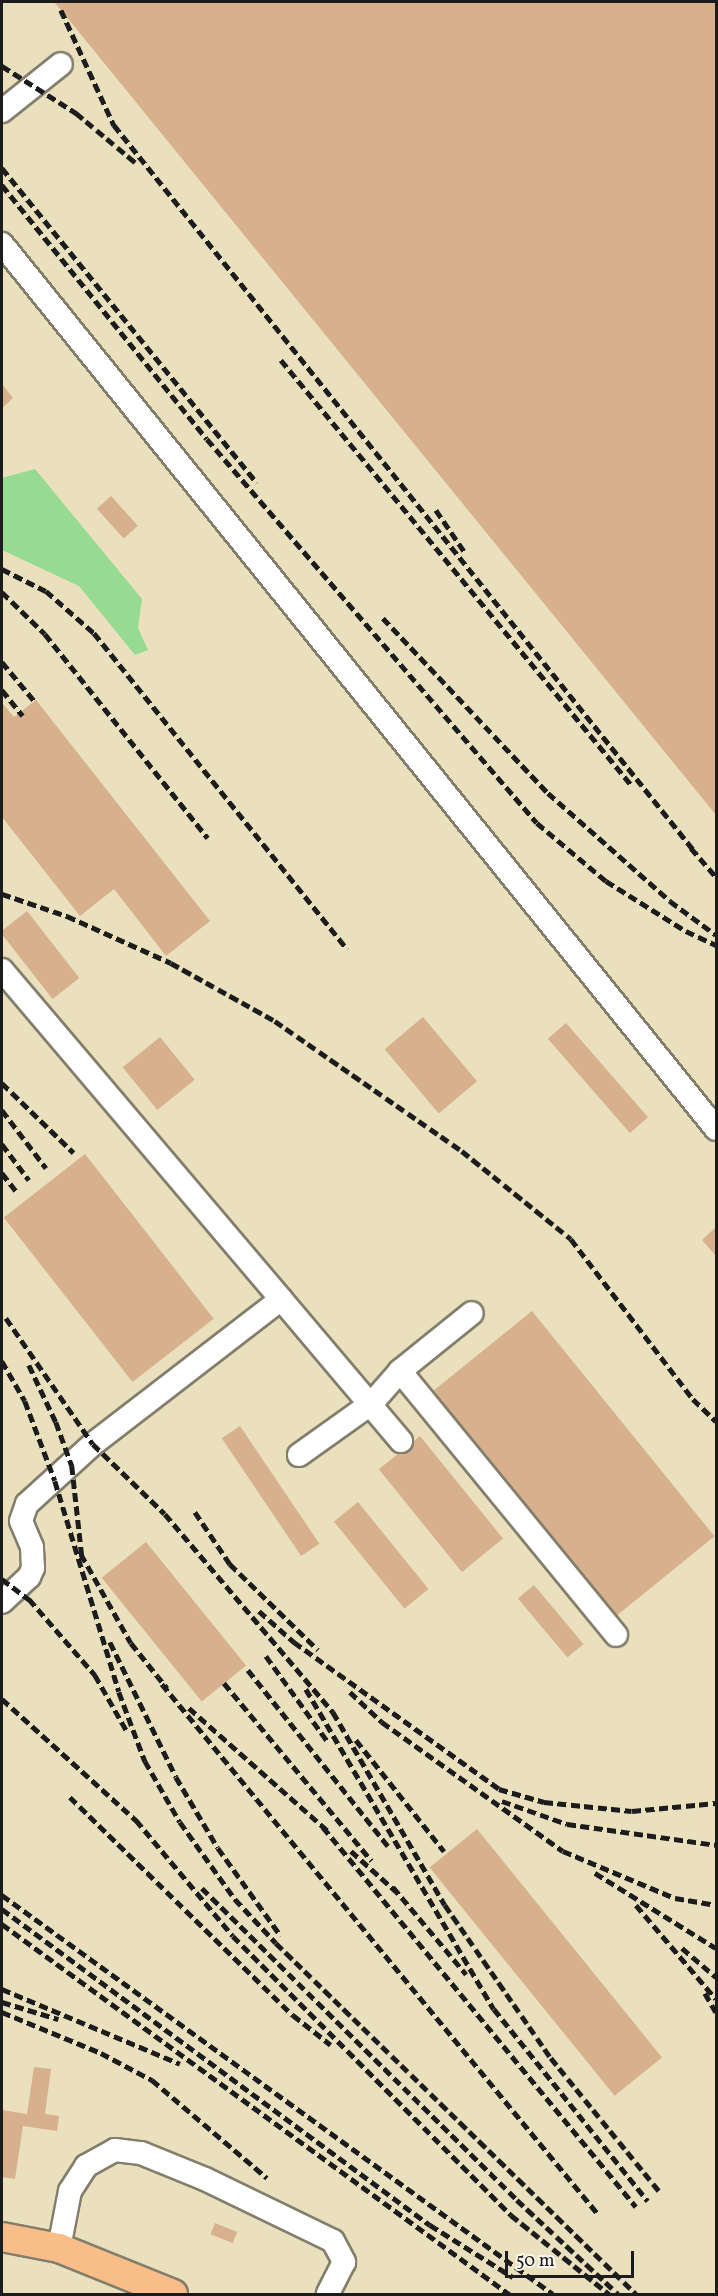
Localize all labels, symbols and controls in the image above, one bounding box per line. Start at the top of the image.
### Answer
scale bar [508,2239,637,2277]
text: 50 m [516,2249,555,2274]

